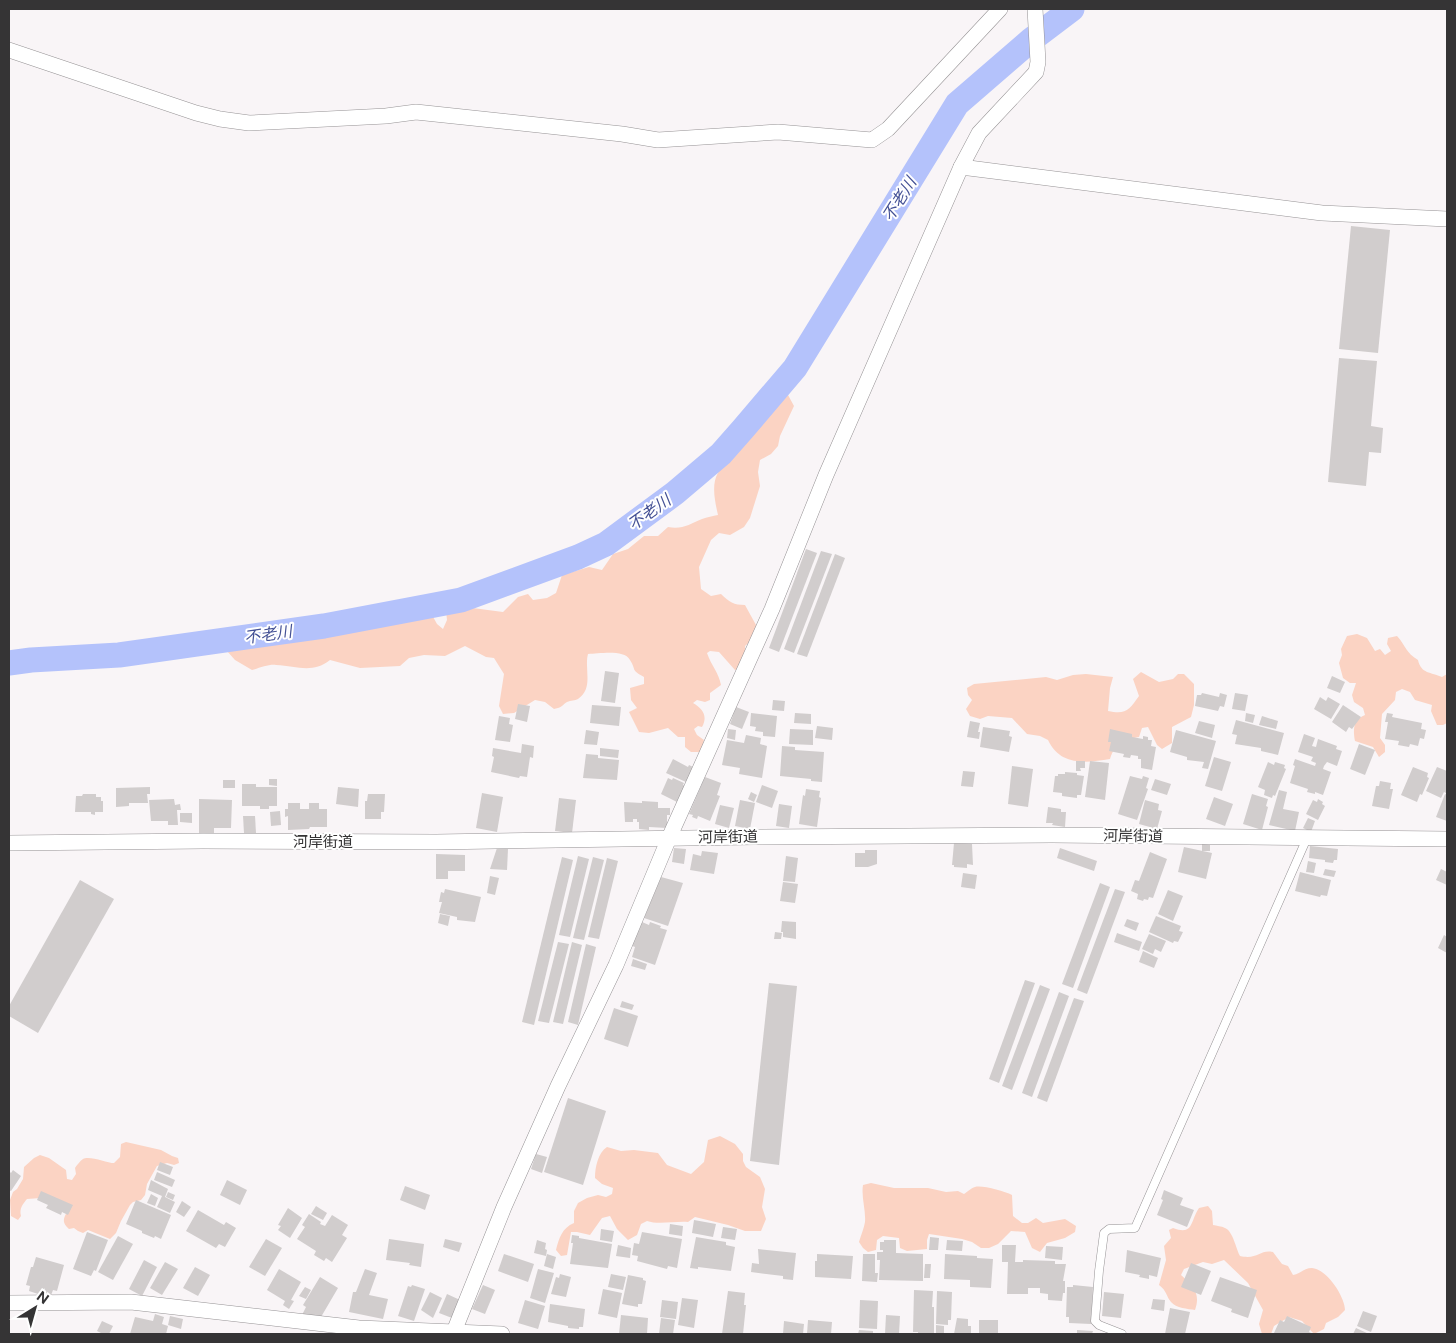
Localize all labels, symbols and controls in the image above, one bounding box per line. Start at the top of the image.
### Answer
water label: 不老川 [879,172,921,225]
water label: 不老川 [624,489,676,534]
water label: 不老川 [243,621,295,647]
street label: 河岸街道 [1103,826,1163,845]
street label: 河岸街道 [698,827,758,846]
street label: 河岸街道 [293,833,353,850]
north arrow [10,1283,60,1333]
text: N [34,1288,52,1307]

